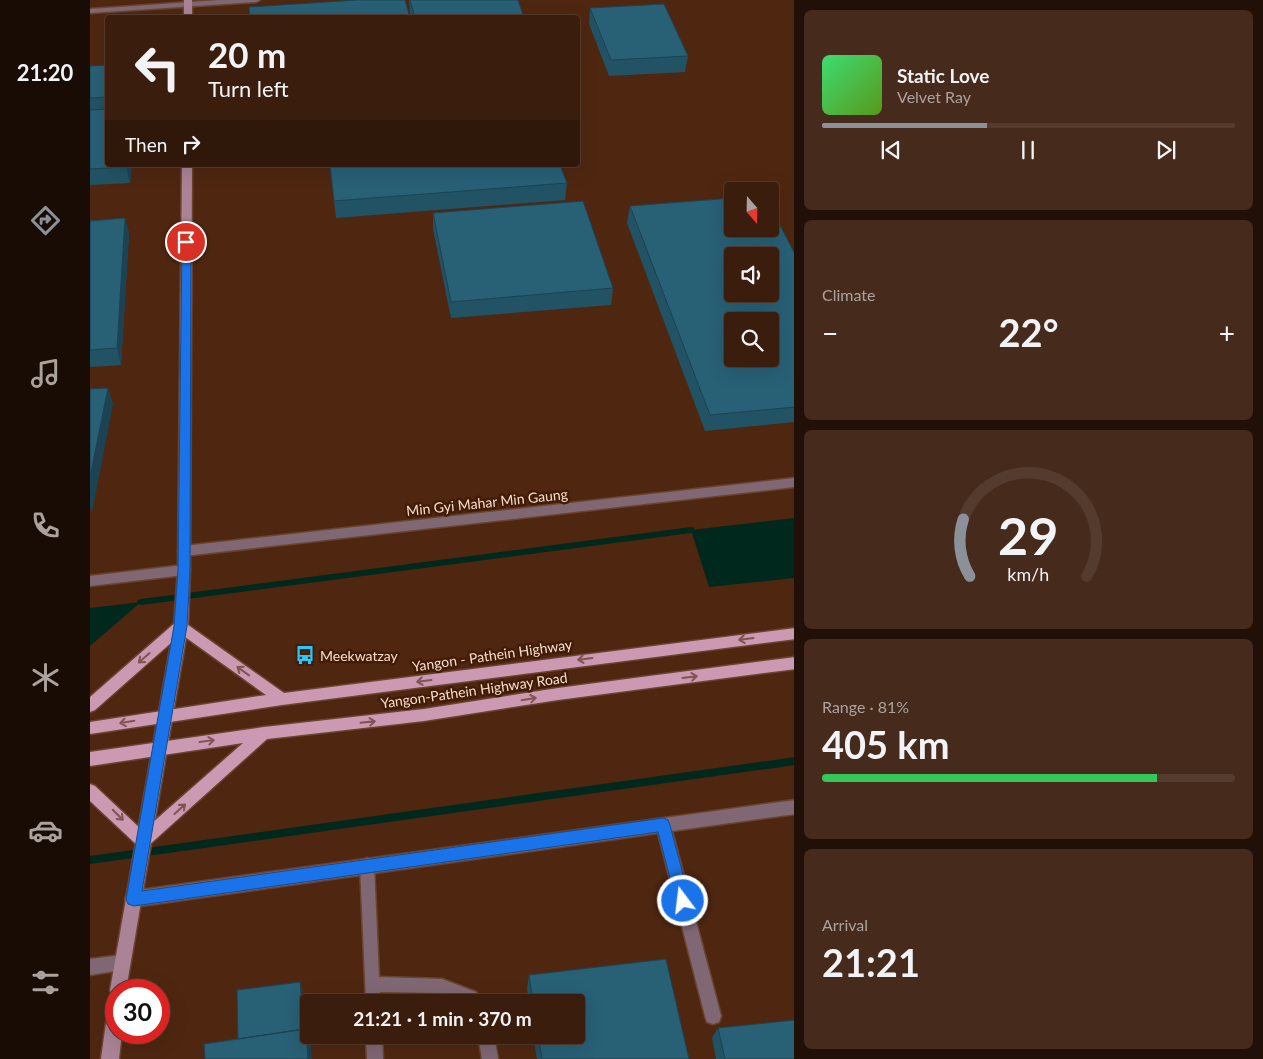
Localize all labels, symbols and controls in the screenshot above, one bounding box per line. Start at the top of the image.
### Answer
text: 20 m [208,33,286,75]
icon: left [125,35,190,100]
text: 21:20 [17,59,73,86]
text: Static Love [897,64,989,87]
text: Turn left [208,75,289,102]
text: Velvet Ray [897,87,971,106]
icon: right [177,130,205,158]
text: Then [125,133,167,156]
icon: previous [877,136,905,164]
icon: pause [1014,136,1042,164]
icon: next [1152,136,1180,164]
north arrow [724,182,779,238]
map controls [724,182,779,367]
icon: directions [28,203,63,238]
pin [165,221,207,263]
icon: arrive [172,228,200,256]
button: sound [724,247,779,302]
text: Climate [822,285,875,304]
text: 22° [999,309,1058,355]
button: search [724,312,779,367]
text: − [822,316,838,350]
text: + [1219,316,1235,350]
icon: music [28,356,63,391]
street label: Min Gyi Mahar Min Gaung [405,485,569,519]
text: 29 [998,504,1059,566]
icon: phone [28,508,63,543]
text: km/h [1008,563,1049,585]
one-way arrow [738,634,754,644]
street label: Yangon - Pathein Highway [411,635,574,675]
bus stop icon: Meekwatzay [294,644,316,666]
place label: Meekwatzay [320,647,399,664]
one-way arrow [138,653,151,664]
one-way arrow [577,654,593,664]
icon: climate [28,660,63,695]
one-way arrow [236,666,250,676]
street label: Yangon-Pathein Highway Road [380,668,568,712]
one-way arrow [682,672,698,682]
one-way arrow [416,677,432,687]
one-way arrow [521,693,537,703]
text: Range · 81% [822,697,909,716]
one-way arrow [120,717,136,727]
one-way arrow [360,717,376,726]
text: 405 km [822,721,950,767]
one-way arrow [199,736,215,746]
one-way arrow [173,803,186,815]
one-way arrow [111,809,123,821]
icon: car [28,813,63,848]
position arrow [656,874,708,926]
text: Arrival [822,915,868,934]
text: 21:21 [822,939,920,985]
icon: filters [28,965,63,1000]
speed limit sign: 30 [105,979,170,1044]
text: 21:21 · 1 min · 370 m [353,1007,532,1030]

